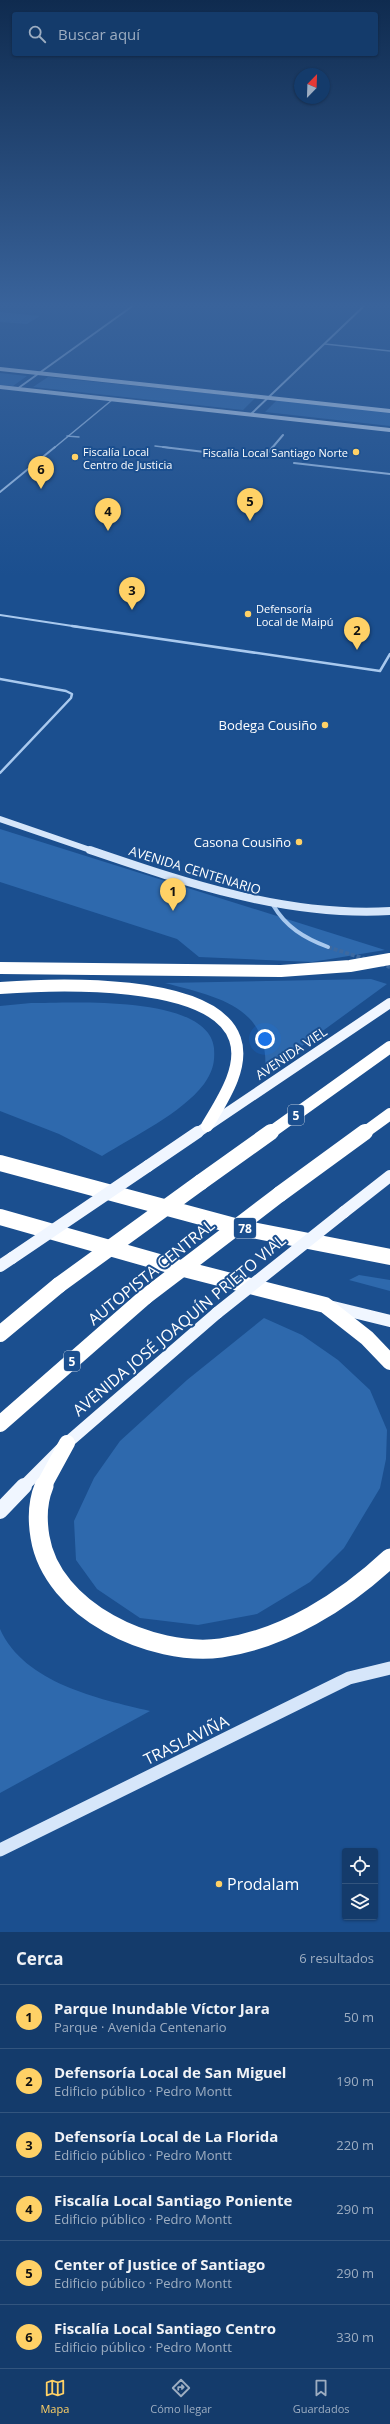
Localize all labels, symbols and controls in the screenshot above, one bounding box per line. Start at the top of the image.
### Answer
search box [12,12,378,56]
icon: search [26,23,48,45]
text: Buscar aquí [58,24,140,44]
north arrow [294,68,330,104]
place label: Fiscalía Local Centro de Justicia [83,444,172,472]
place label: Fiscalía Local Santiago Norte [202,445,348,460]
marker: Fiscalía Local Santiago Norte [351,447,361,457]
marker: Fiscalía Local Centro de Justicia [70,452,80,462]
pin: 6 [28,456,54,489]
pin: 5 [237,488,263,521]
pin: 4 [95,498,121,531]
pin: 3 [119,577,145,610]
place label: Defensoría Local de Maipú [256,601,333,629]
marker: Defensoría Local de Maipú [243,609,253,619]
pin: 2 [344,617,370,650]
place label: Bodega Cousiño [219,716,317,734]
marker: Bodega Cousiño [320,720,330,730]
place label: Casona Cousiño [194,833,291,851]
marker: Casona Cousiño [294,837,304,847]
street label: AVENIDA CENTENARIO [127,841,263,899]
pin: 1 [160,878,186,911]
street label: AVENIDA VIEL [252,1022,331,1084]
your location [255,1029,275,1049]
road number: 5 [288,1105,304,1125]
street label: AUTOPISTA CENTRAL [83,1214,219,1330]
road number: 78 [234,1218,256,1238]
street label: AVENIDA JOSÉ JOAQUÍN PRIETO VIAL [68,1229,290,1421]
road number: 5 [64,1351,80,1371]
street label: TRASLAVIÑA [140,1710,233,1770]
map controls [342,1848,378,1920]
button: locate [342,1848,378,1884]
place label: Prodalam [227,1873,299,1895]
marker: Prodalam [214,1879,224,1889]
button: layers [342,1884,378,1920]
text: Cerca [16,1947,64,1970]
text: 6 resultados [299,1949,374,1967]
text: Parque Inundable Víctor Jara [54,1998,270,2018]
text: 1 [25,2008,33,2026]
text: 50 m [344,2008,374,2026]
text: Parque · Avenida Centenario [54,2018,227,2036]
text: Defensoría Local de San Miguel [54,2062,286,2082]
text: 2 [25,2072,33,2090]
text: 190 m [336,2072,374,2090]
text: Edificio público · Pedro Montt [54,2082,232,2100]
text: Defensoría Local de La Florida [54,2126,278,2146]
text: 3 [25,2136,33,2154]
text: 220 m [336,2136,374,2154]
text: Edificio público · Pedro Montt [54,2146,232,2164]
text: Fiscalía Local Santiago Poniente [54,2190,292,2210]
text: 4 [25,2200,33,2218]
text: 290 m [336,2200,374,2218]
text: Edificio público · Pedro Montt [54,2210,232,2228]
text: Center of Justice of Santiago [54,2254,265,2274]
text: 5 [25,2264,33,2282]
text: 290 m [336,2264,374,2282]
text: Edificio público · Pedro Montt [54,2274,232,2292]
text: Fiscalía Local Santiago Centro [54,2318,276,2338]
text: 6 [25,2328,33,2346]
text: 330 m [336,2328,374,2346]
text: Edificio público · Pedro Montt [54,2338,232,2356]
tab: Mapa [40,2377,69,2416]
tab: Cómo llegar [150,2377,212,2416]
tab: Guardados [293,2377,350,2416]

